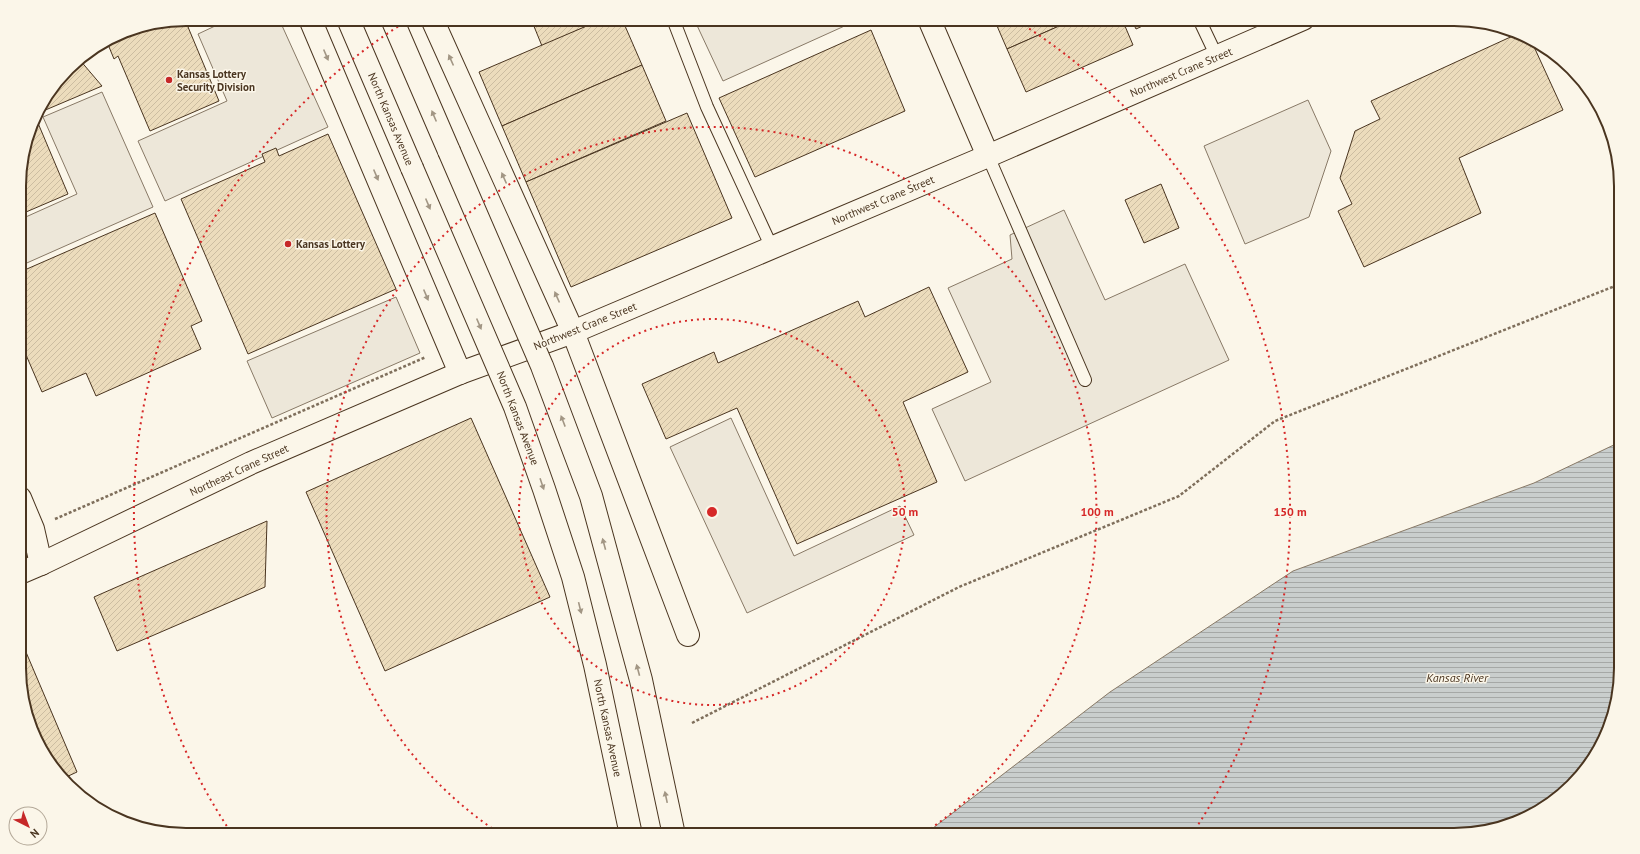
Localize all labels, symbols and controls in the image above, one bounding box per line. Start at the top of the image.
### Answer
street label: Northwest Crane Street [1128,44,1235,100]
one-way arrow [323,49,329,61]
one-way arrow [447,53,453,65]
place label: Kansas Lottery Security Division [177,67,255,94]
street label: North Kansas Avenue [365,70,417,168]
marker: Kansas Lottery Security Division [164,75,174,85]
one-way arrow [430,109,436,121]
one-way arrow [373,169,379,180]
street label: Northwest Crane Street [830,172,937,228]
one-way arrow [501,173,507,184]
one-way arrow [425,199,431,210]
place label: Kansas Lottery [296,237,366,251]
marker: Kansas Lottery [283,239,293,249]
one-way arrow [424,289,430,301]
one-way arrow [554,291,560,302]
street label: Northwest Crane Street [531,299,639,353]
one-way arrow [477,318,483,330]
street label: North Kansas Avenue [494,369,543,467]
one-way arrow [560,415,566,427]
street label: Northeast Crane Street [187,441,291,499]
one-way arrow [540,478,546,490]
text: 50 m [892,504,918,519]
text: 100 m [1080,504,1114,519]
text: 150 m [1273,504,1307,519]
centre of rings [705,505,719,519]
one-way arrow [601,538,607,550]
one-way arrow [578,602,584,614]
one-way arrow [635,663,641,675]
water label: Kansas River [1426,670,1489,685]
street label: North Kansas Avenue [591,678,625,779]
one-way arrow [662,791,668,803]
north arrow [8,806,48,846]
text: N [27,826,42,841]

